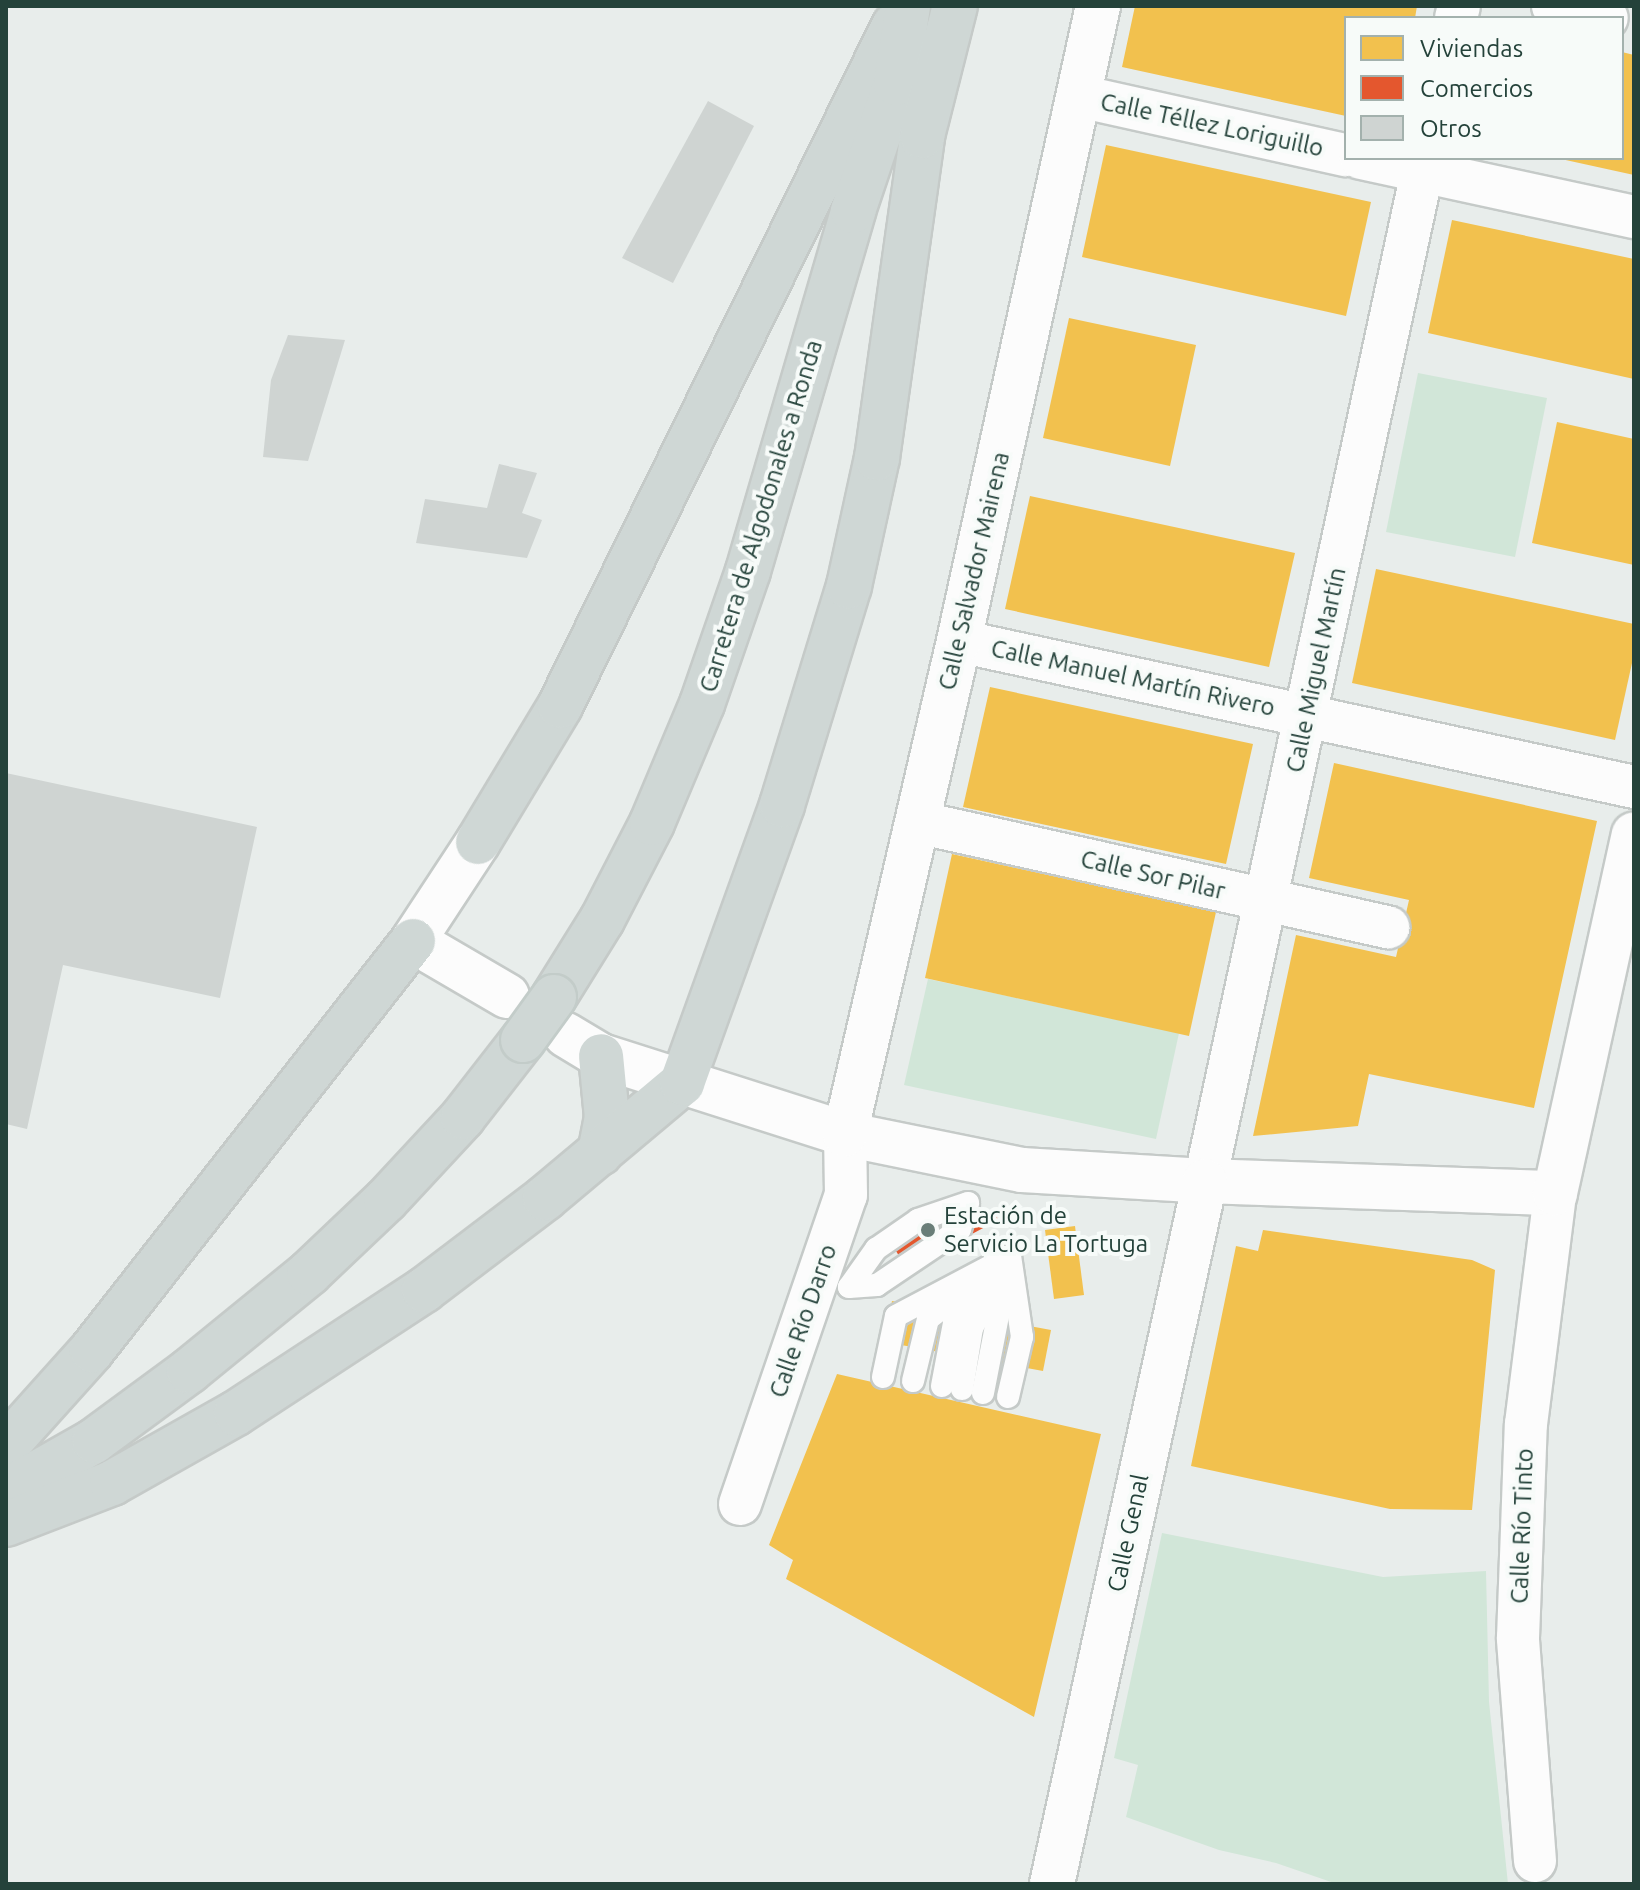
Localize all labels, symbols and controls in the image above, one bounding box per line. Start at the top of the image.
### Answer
legend [1344,16,1624,160]
text: Viviendas [1420,35,1523,62]
text: Comercios [1420,75,1533,102]
street label: Calle Téllez Loriguillo [1098,87,1326,163]
text: Otros [1420,115,1482,142]
street label: Carretera de Algodonales a Ronda [694,336,828,696]
street label: Calle Salvador Mairena [933,449,1015,693]
street label: Calle Miguel Martín [1280,565,1352,775]
street label: Calle Manuel Martín Rivero [988,634,1278,722]
street label: Calle Sor Pilar [1078,844,1228,906]
place label: Estación de Servicio La Tortuga [944,1202,1148,1258]
marker: Estación de Servicio La Tortuga [919,1221,937,1239]
street label: Calle Río Darro [763,1241,843,1401]
street label: Calle Río Tinto [1505,1448,1539,1604]
street label: Calle Genal [1101,1471,1155,1595]

